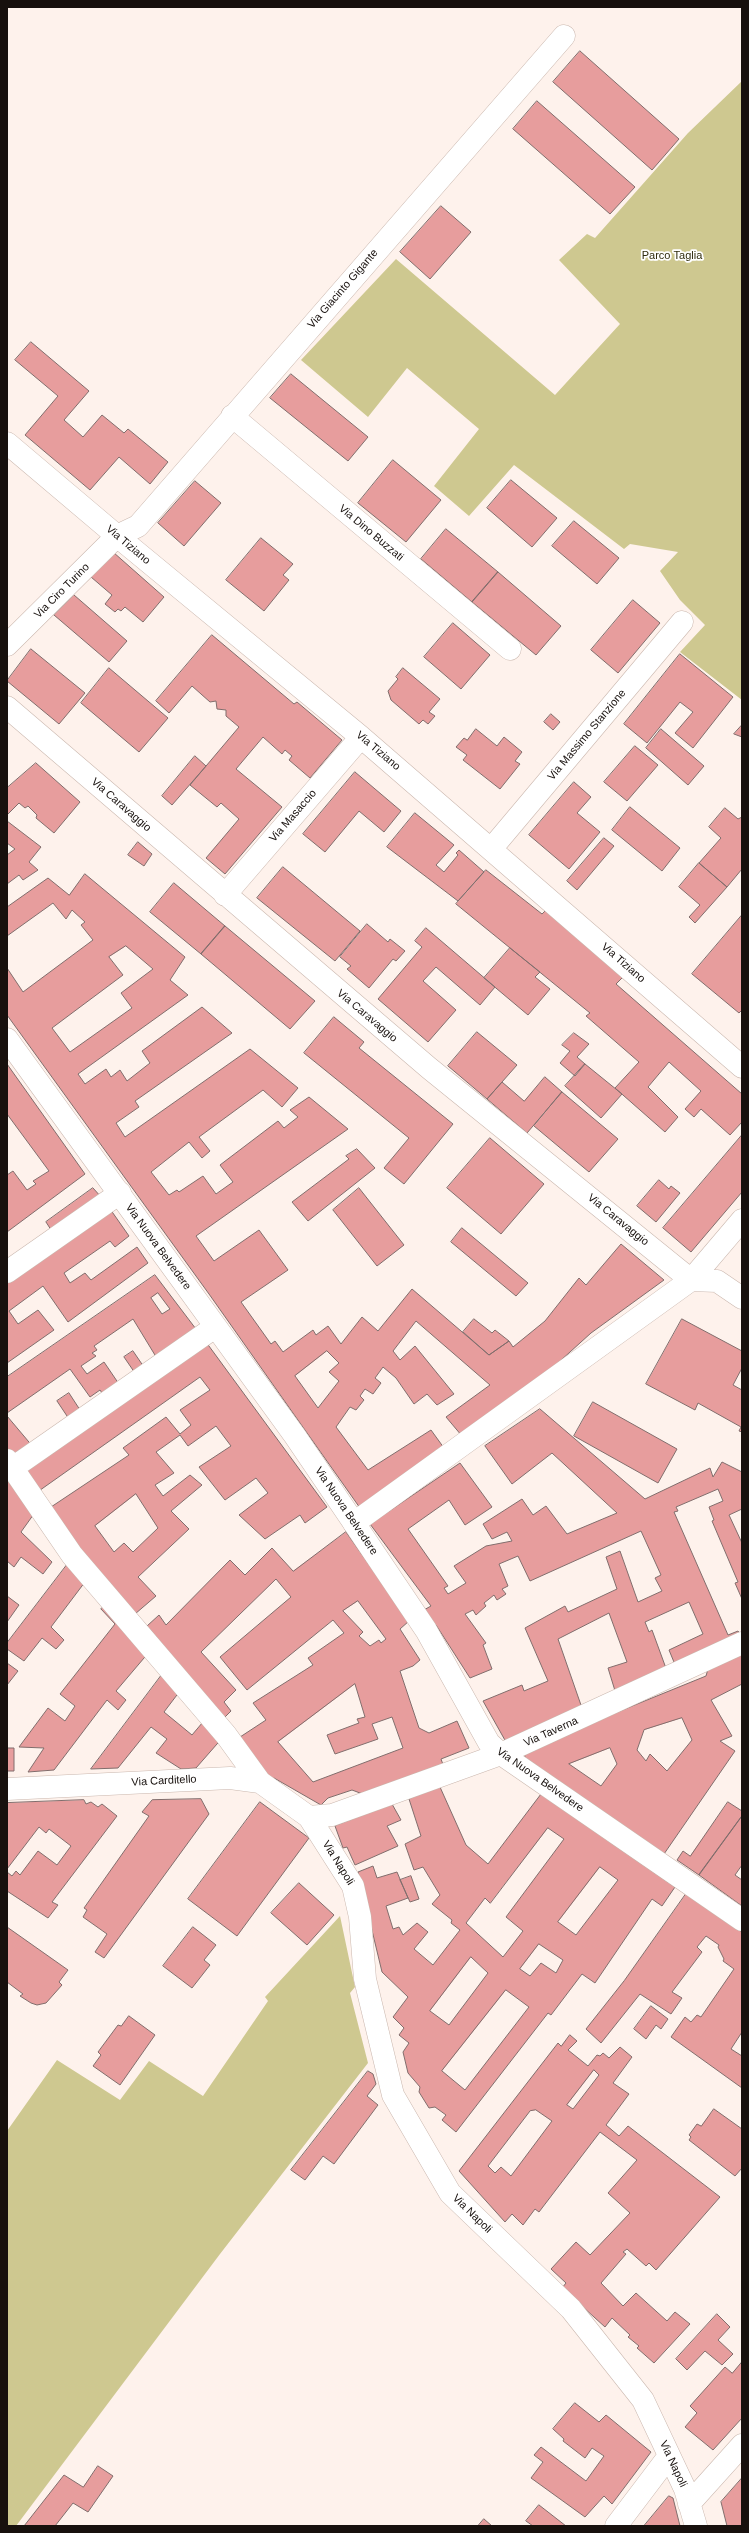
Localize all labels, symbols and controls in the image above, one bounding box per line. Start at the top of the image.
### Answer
street label: Via Giacinto Gigante [305,247,381,331]
park label: Parco Taglia [642,249,702,263]
street label: Via Dino Buzzati [336,502,406,564]
street label: Via Tiziano [103,523,153,567]
street label: Via Ciro Turino [32,561,92,621]
street label: Via Massimo Stanzione [545,687,629,783]
street label: Via Tiziano [353,729,403,773]
street label: Via Caravaggio [88,775,154,835]
street label: Via Masaccio [267,787,319,845]
street label: Via Tiziano [598,940,648,986]
street label: Via Caravaggio [334,987,400,1045]
street label: Via Caravaggio [585,1191,651,1249]
street label: Via Nuova Belvedere [122,1201,194,1293]
street label: Via Nuova Belvedere [312,1465,380,1557]
street label: Via Taverna [522,1714,580,1750]
street label: Via Nuova Belvedere [494,1745,586,1815]
street label: Via Carditello [131,1773,197,1789]
street label: Via Napoli [319,1838,357,1888]
street label: Via Napoli [449,2192,495,2236]
street label: Via Napoli [656,2439,690,2489]

